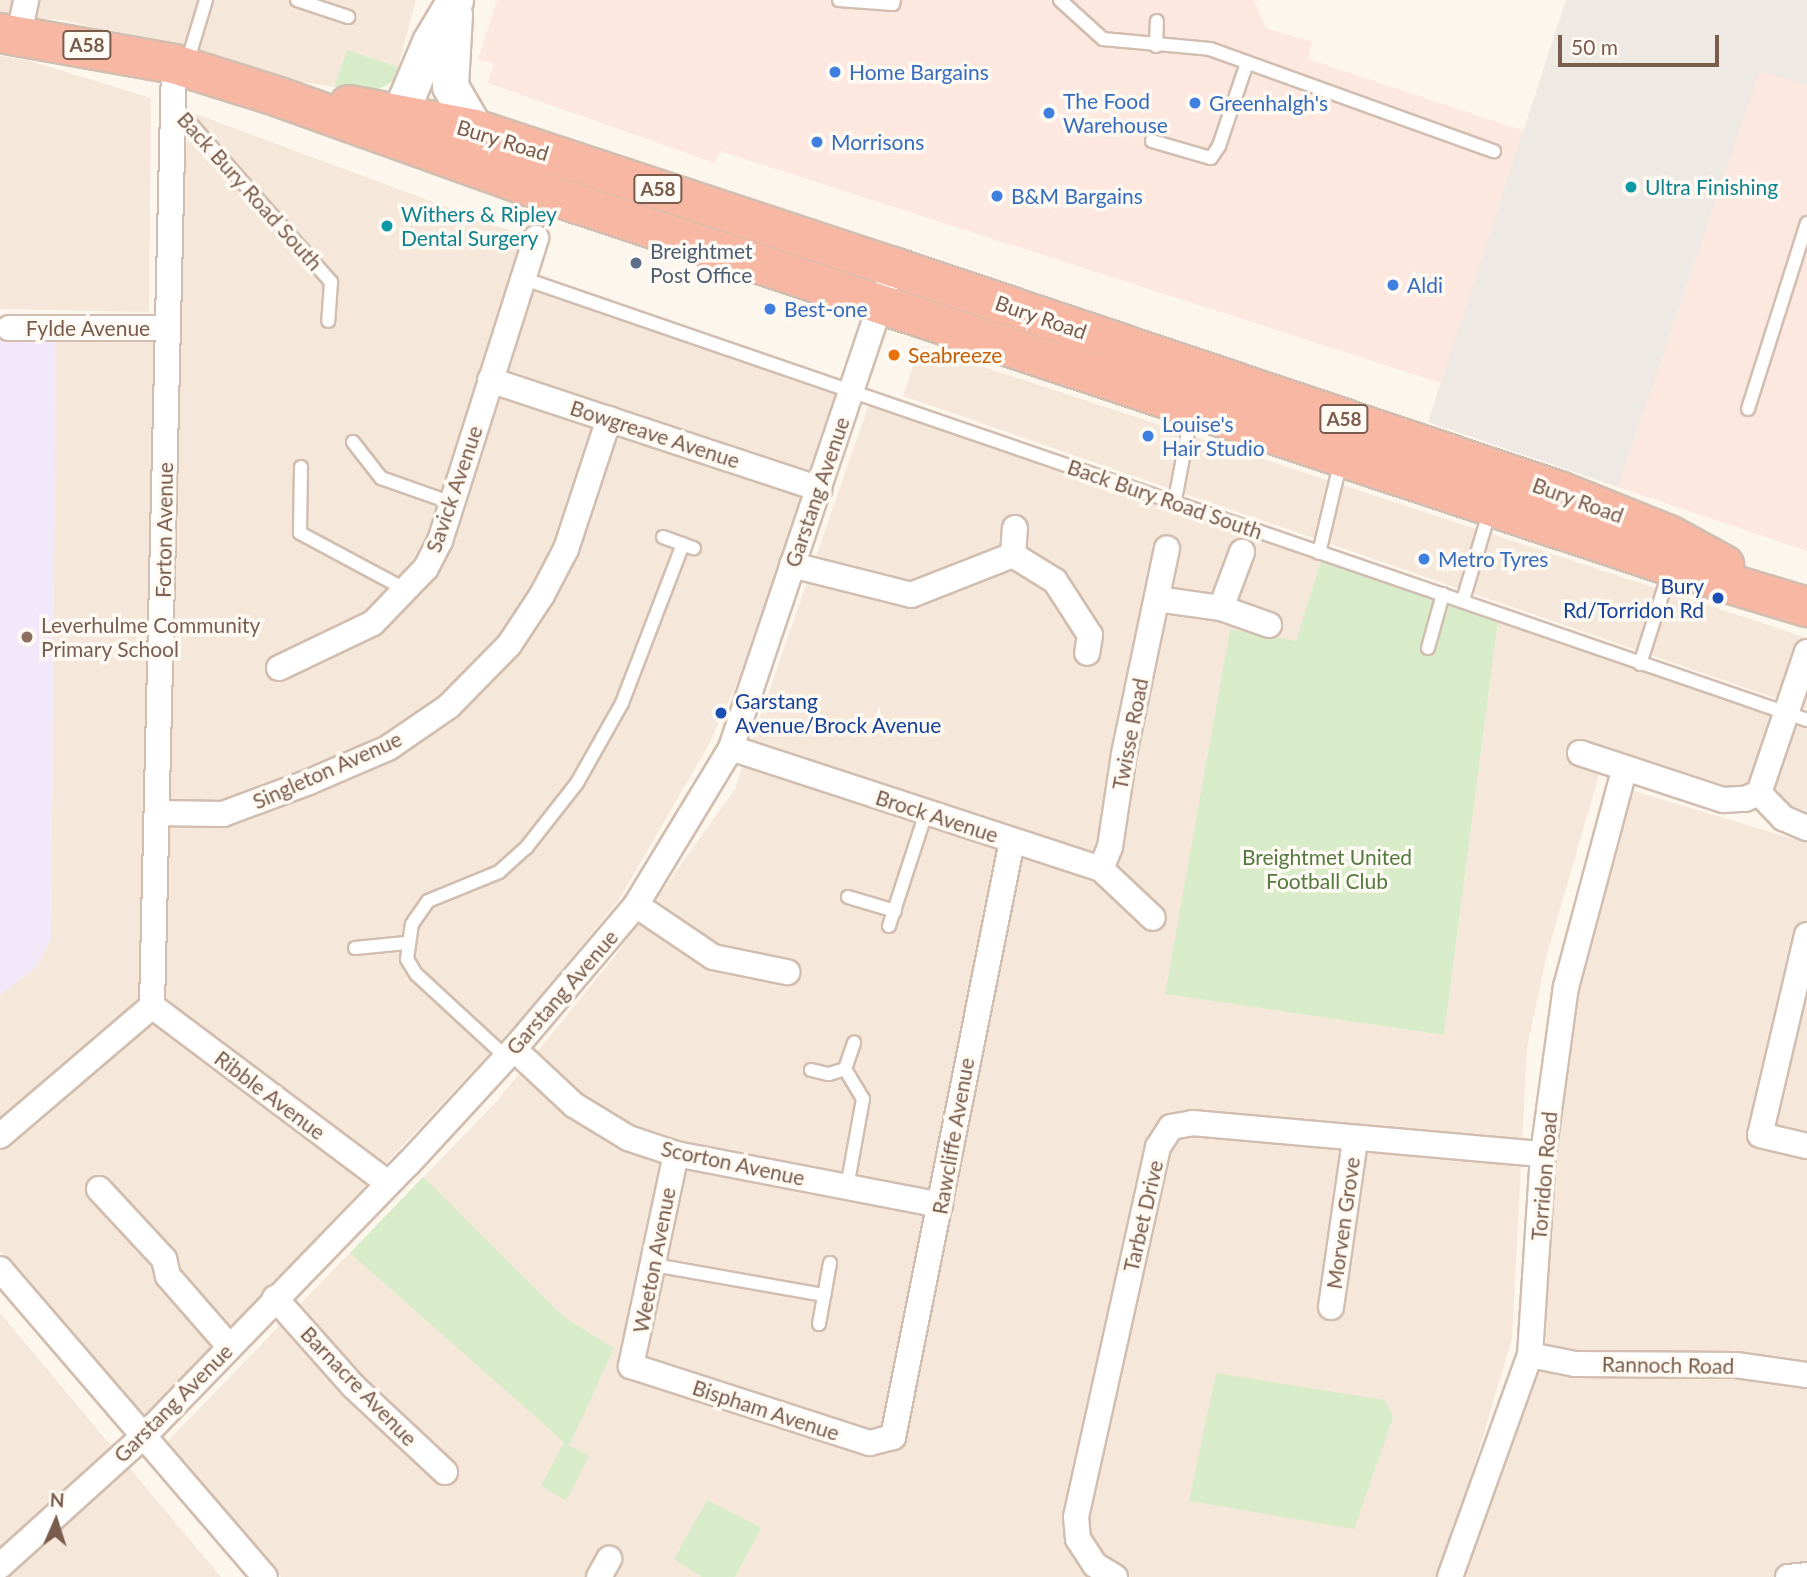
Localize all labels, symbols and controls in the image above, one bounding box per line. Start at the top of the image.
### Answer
scale bar [1562,21,1723,65]
road number: A58 [61,30,113,60]
text: 50 m [1571,34,1618,59]
place label: Home Bargains [849,59,989,85]
marker: Home Bargains [827,64,843,80]
place label: The Food Warehouse [1063,88,1168,138]
place label: Greenhalgh's [1209,90,1328,116]
marker: Greenhalgh's [1187,95,1203,111]
marker: The Food Warehouse [1041,105,1057,121]
street label: Back Bury Road South [172,106,328,276]
street label: Bury Road [454,114,552,166]
place label: Morrisons [831,129,924,155]
marker: Morrisons [809,134,825,150]
road number: A58 [632,174,684,204]
place label: Ultra Finishing [1645,174,1778,200]
marker: Ultra Finishing [1623,179,1639,195]
place label: B&M Bargains [1011,183,1143,209]
marker: B&M Bargains [989,188,1005,204]
place label: Withers & Ripley Dental Surgery [401,201,557,251]
marker: Withers & Ripley Dental Surgery [379,218,395,234]
place label: Breightmet Post Office [650,238,753,288]
marker: Breightmet Post Office [628,255,644,271]
place label: Aldi [1407,272,1443,298]
marker: Aldi [1385,277,1401,293]
street label: Bury Road [992,290,1090,344]
place label: Best-one [784,296,868,322]
marker: Best-one [762,301,778,317]
street label: Fylde Avenue [25,315,151,341]
place label: Seabreeze [908,342,1002,368]
marker: Seabreeze [886,347,902,363]
street label: Bowgreave Avenue [567,395,743,473]
road number: A58 [1318,404,1370,434]
place label: Louise's Hair Studio [1162,411,1265,461]
street label: Garstang Avenue [779,413,855,571]
street label: Savick Avenue [420,422,488,556]
marker: Louise's Hair Studio [1140,428,1156,444]
street label: Back Bury Road South [1064,454,1266,544]
street label: Forton Avenue [150,462,178,598]
street label: Bury Road [1529,472,1627,528]
place label: Metro Tyres [1438,546,1549,572]
marker: Metro Tyres [1416,551,1432,567]
place label: Bury Rd/Torridon Rd [1563,573,1704,623]
marker: Bury Rd/Torridon Rd [1710,590,1726,606]
place label: Leverhulme Community Primary School [41,612,260,662]
marker: Leverhulme Community Primary School [19,629,35,645]
street label: Twisse Road [1107,676,1153,792]
place label: Garstang Avenue/Brock Avenue [735,688,942,738]
marker: Garstang Avenue/Brock Avenue [713,705,729,721]
street label: Singleton Avenue [248,726,406,814]
street label: Brock Avenue [872,784,1002,848]
park label: Breightmet United Football Club [1242,844,1412,894]
street label: Garstang Avenue [501,924,623,1060]
street label: Ribble Avenue [210,1045,330,1145]
street label: Rawcliffe Avenue [927,1055,979,1217]
street label: Torridon Road [1526,1110,1562,1242]
street label: Scorton Avenue [659,1135,807,1191]
street label: Morven Grove [1321,1155,1365,1291]
street label: Tarbet Drive [1118,1158,1168,1274]
street label: Weeton Avenue [627,1185,681,1335]
street label: Barnacre Avenue [295,1321,423,1451]
street label: Garstang Avenue [108,1338,238,1468]
street label: Rannoch Road [1602,1351,1734,1379]
street label: Bispham Avenue [689,1374,843,1446]
north arrow [21,1486,91,1556]
text: N [49,1488,65,1511]

